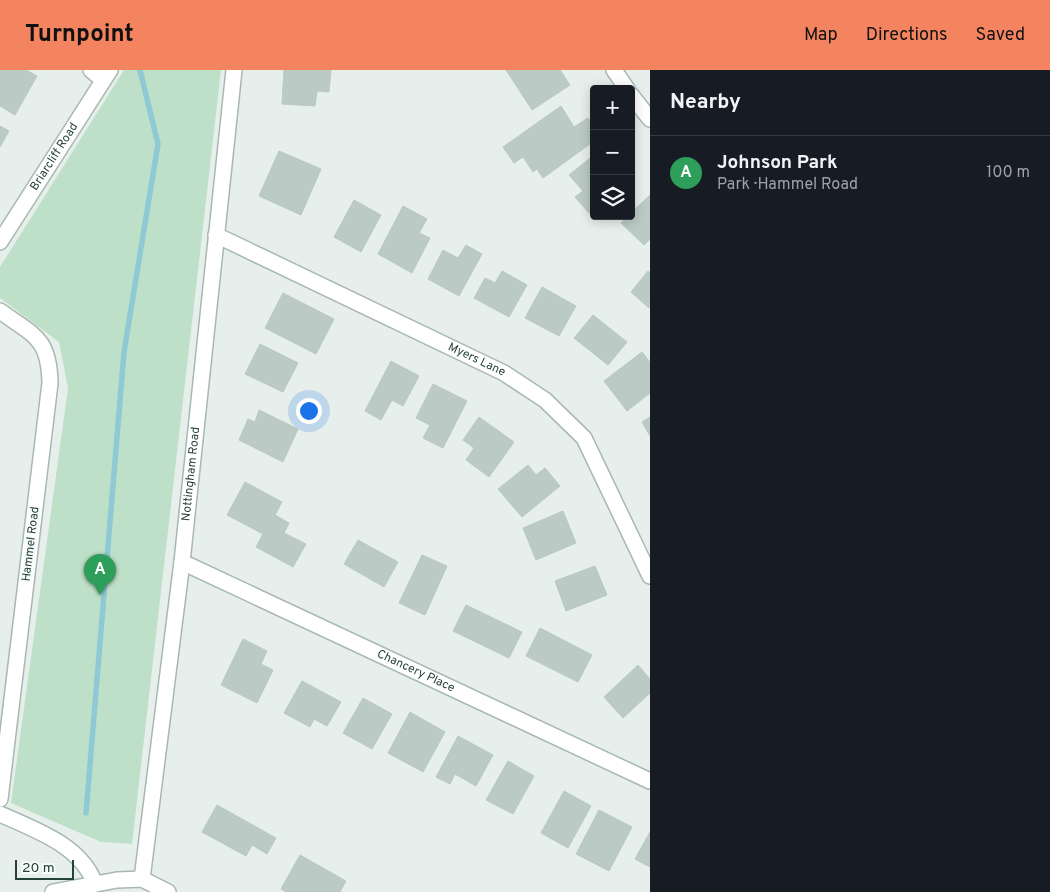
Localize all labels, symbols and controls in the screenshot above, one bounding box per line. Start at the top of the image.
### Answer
text: Turnpoint [25,20,134,50]
text: Map [804,24,838,47]
text: Directions [866,24,948,47]
text: Saved [976,24,1025,47]
map controls [590,85,635,220]
button: + [590,85,635,130]
text: Nearby [670,89,741,116]
street label: Briarcliff Road [27,120,82,194]
button: − [590,130,635,175]
text: Johnson Park [717,151,838,175]
text: A [680,163,692,183]
text: 100 m [986,163,1030,183]
button: layers [590,175,635,220]
text: Park · Hammel Road [717,175,858,195]
street label: Myers Lane [445,339,508,381]
your location [296,398,322,424]
street label: Nottingham Road [178,426,204,522]
street label: Hammel Road [18,506,44,582]
pin: A [84,554,116,595]
street label: Chancery Place [374,646,457,696]
scale bar [15,857,74,880]
text: 20 m [22,860,55,877]

